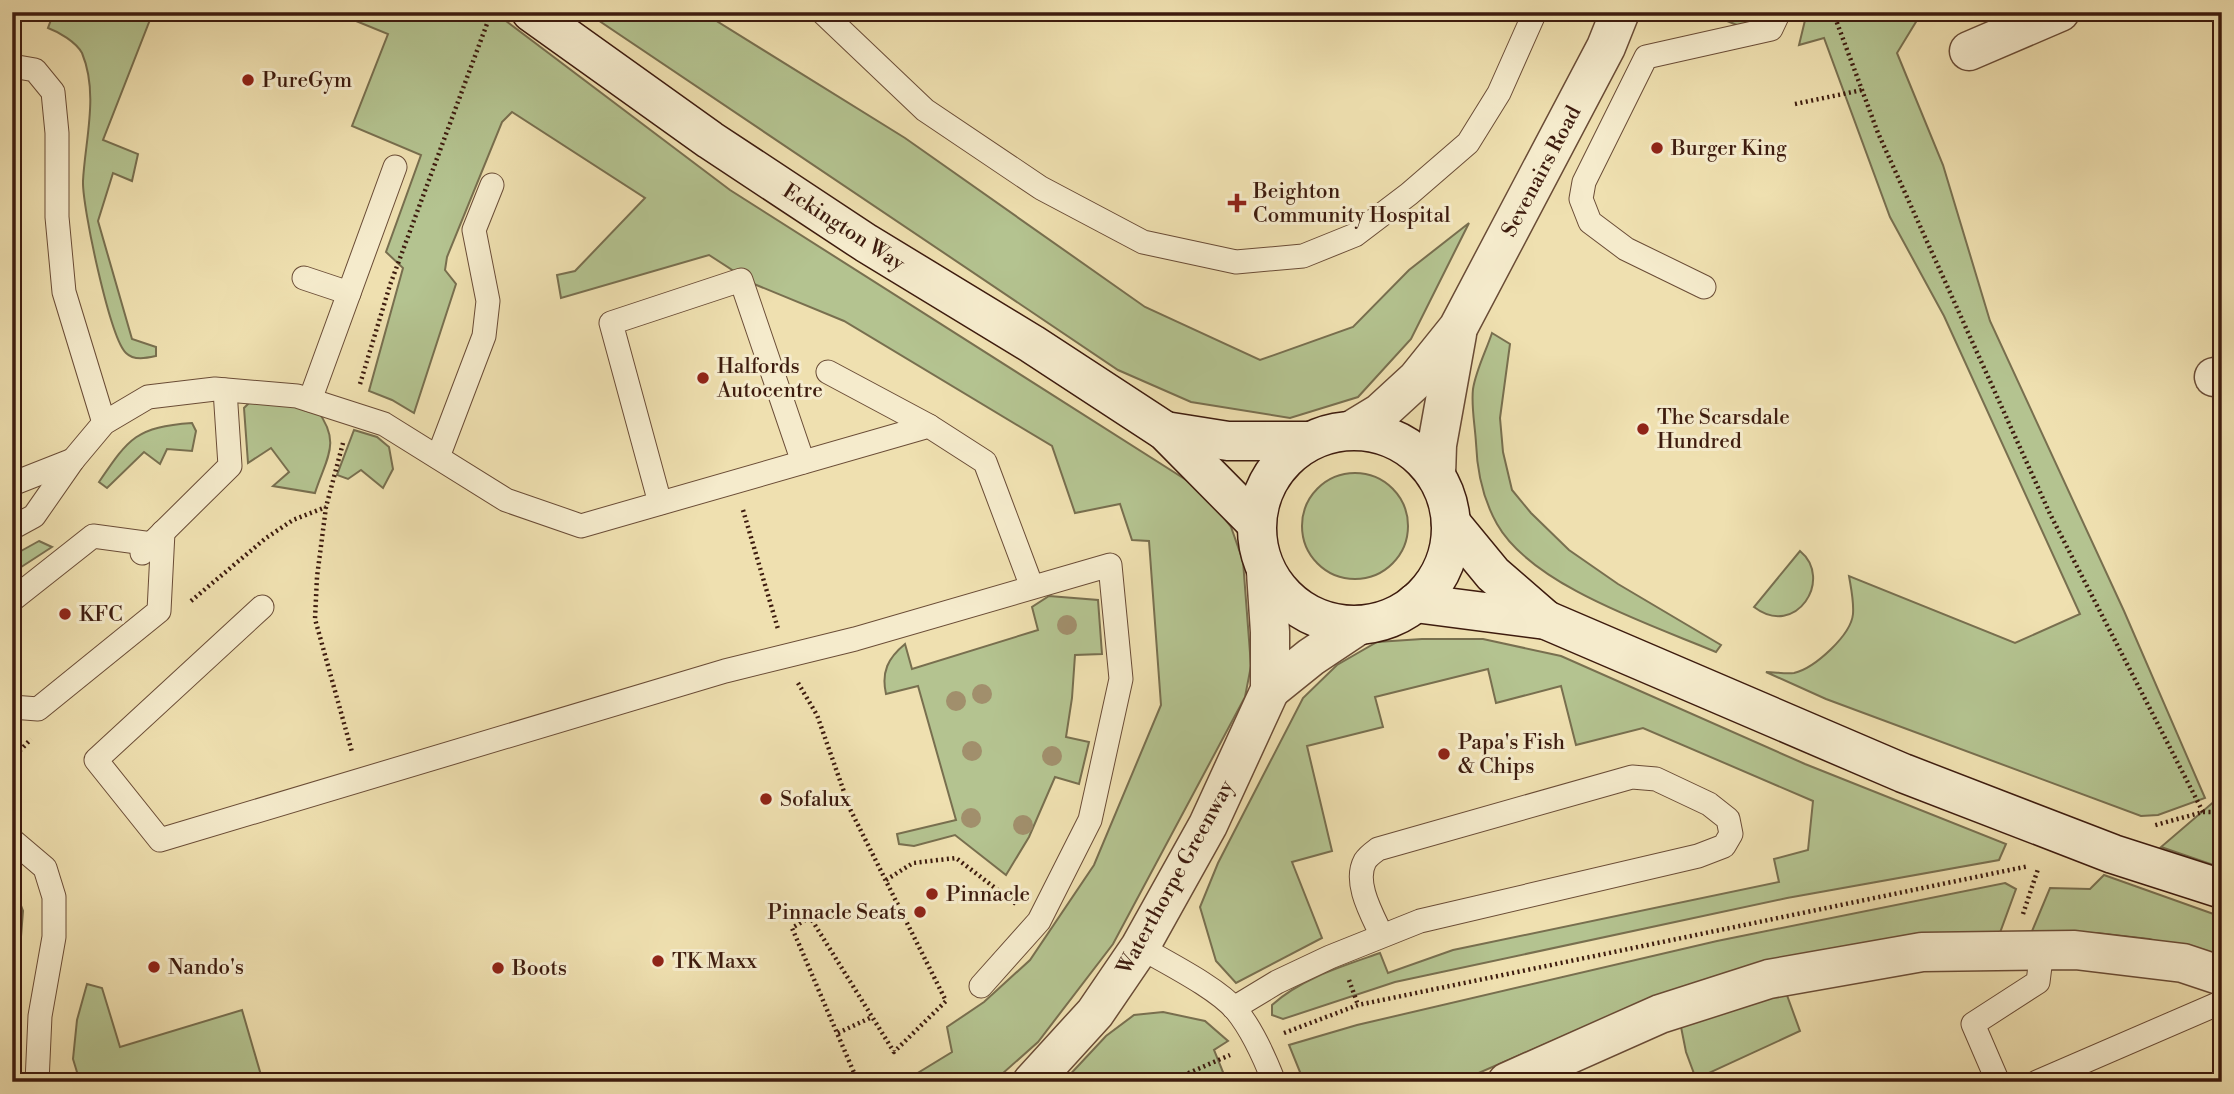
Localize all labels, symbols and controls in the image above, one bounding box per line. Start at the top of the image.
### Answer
place label: PureGym [262,68,352,94]
marker: PureGym [240,72,256,88]
street label: Sevenairs Road [1496,101,1587,241]
place label: Burger King [1670,136,1787,162]
marker: Burger King [1649,140,1665,156]
street label: Eckington Way [777,179,910,277]
place label: Beighton Community Hospital [1252,179,1450,229]
marker: Beighton Community Hospital [1227,193,1247,213]
place label: Halfords Autocentre [716,354,823,404]
marker: Halfords Autocentre [695,370,711,386]
place label: The Scarsdale Hundred [1657,405,1790,455]
marker: The Scarsdale Hundred [1635,421,1651,437]
place label: KFC [79,602,123,628]
marker: KFC [57,606,73,622]
place label: Papa's Fish & Chips [1458,730,1566,780]
marker: Papa's Fish & Chips [1436,746,1452,762]
street label: Waterthorpe Greenway [1111,775,1240,980]
place label: Sofalux [780,787,851,813]
marker: Sofalux [758,791,774,807]
place label: Pinnacle [946,882,1030,908]
marker: Pinnacle [924,886,940,902]
place label: Pinnacle Seats [768,900,906,926]
marker: Pinnacle Seats [912,904,928,920]
place label: TK Maxx [672,949,757,975]
marker: TK Maxx [650,953,666,969]
place label: Nando's [168,955,244,981]
place label: Boots [511,956,567,982]
marker: Nando's [146,959,162,975]
marker: Boots [490,960,506,976]

